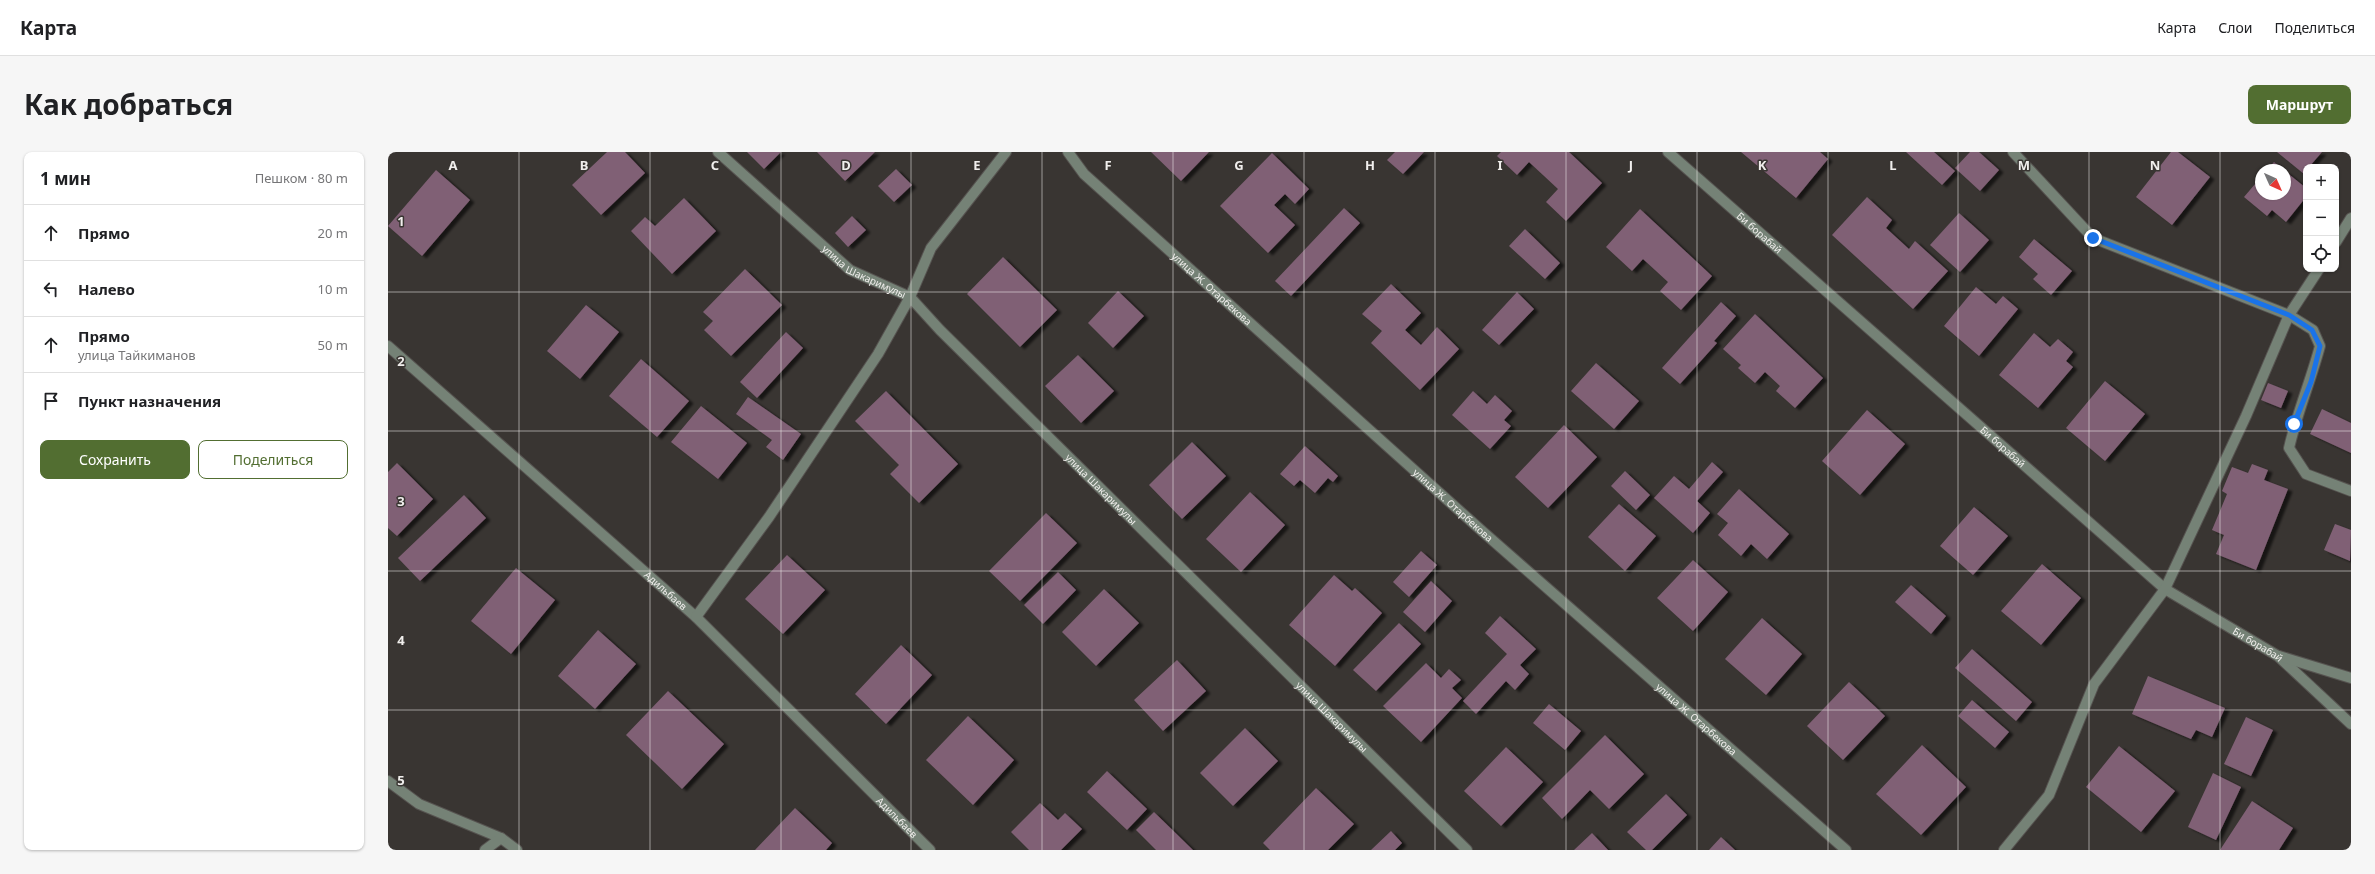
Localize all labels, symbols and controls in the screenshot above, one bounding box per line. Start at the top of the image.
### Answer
text: Карта [20,15,77,41]
text: Карта [2157,18,2196,37]
text: Слои [2218,18,2252,37]
text: Поделиться [2274,18,2355,37]
text: Как добраться [24,85,233,123]
button: Маршрут [2248,85,2351,124]
text: A [449,156,458,174]
text: B [580,156,588,174]
text: C [711,156,719,174]
text: D [841,156,851,174]
text: E [973,156,981,174]
text: F [1104,156,1112,174]
text: G [1234,156,1244,174]
text: H [1365,156,1375,174]
text: I [1497,156,1503,174]
text: J [1628,156,1633,174]
text: K [1758,156,1767,174]
text: L [1889,156,1897,174]
text: M [2018,156,2030,174]
text: N [2150,156,2160,174]
north arrow [2255,164,2291,200]
map controls [2303,164,2339,272]
button: + [2303,164,2339,200]
text: 1 мин [40,167,91,190]
text: Пешком · 80 m [255,169,348,187]
button: − [2303,200,2339,236]
street label: Би борабай [1734,209,1785,256]
text: 1 [397,212,405,230]
icon: ahead [40,222,62,244]
text: Прямо [78,223,130,243]
text: 20 m [318,224,348,242]
route end [2084,229,2102,247]
button: locate [2303,236,2339,272]
street label: улица Шакаримулы [819,242,908,301]
street label: улица Ж. Отарбекова [1169,249,1255,328]
icon: left [40,278,62,300]
text: Налево [78,279,135,299]
text: 10 m [318,280,348,298]
text: Прямо [78,326,130,346]
icon: ahead [40,334,62,356]
text: 50 m [318,336,348,354]
text: улица Тайкиманов [78,346,195,364]
text: 2 [397,352,405,370]
icon: arrive [40,390,62,412]
text: Пункт назначения [78,391,221,411]
route start [2285,415,2303,433]
street label: Би борабай [1977,423,2029,470]
button: Сохранить [40,440,190,479]
button: Поделиться [198,440,348,479]
street label: улица Шакаримулы [1062,451,1140,528]
street label: улица Ж. Отарбекова [1410,465,1496,545]
text: 3 [397,492,405,510]
street label: Адильбаев [641,568,690,613]
street label: Би борабай [2230,624,2286,665]
text: 4 [397,631,405,649]
street label: улица Шакаримулы [1293,678,1371,755]
street label: улица Ж. Отарбекова [1653,680,1740,758]
text: 5 [397,771,405,789]
street label: Адильбаев [873,794,921,841]

